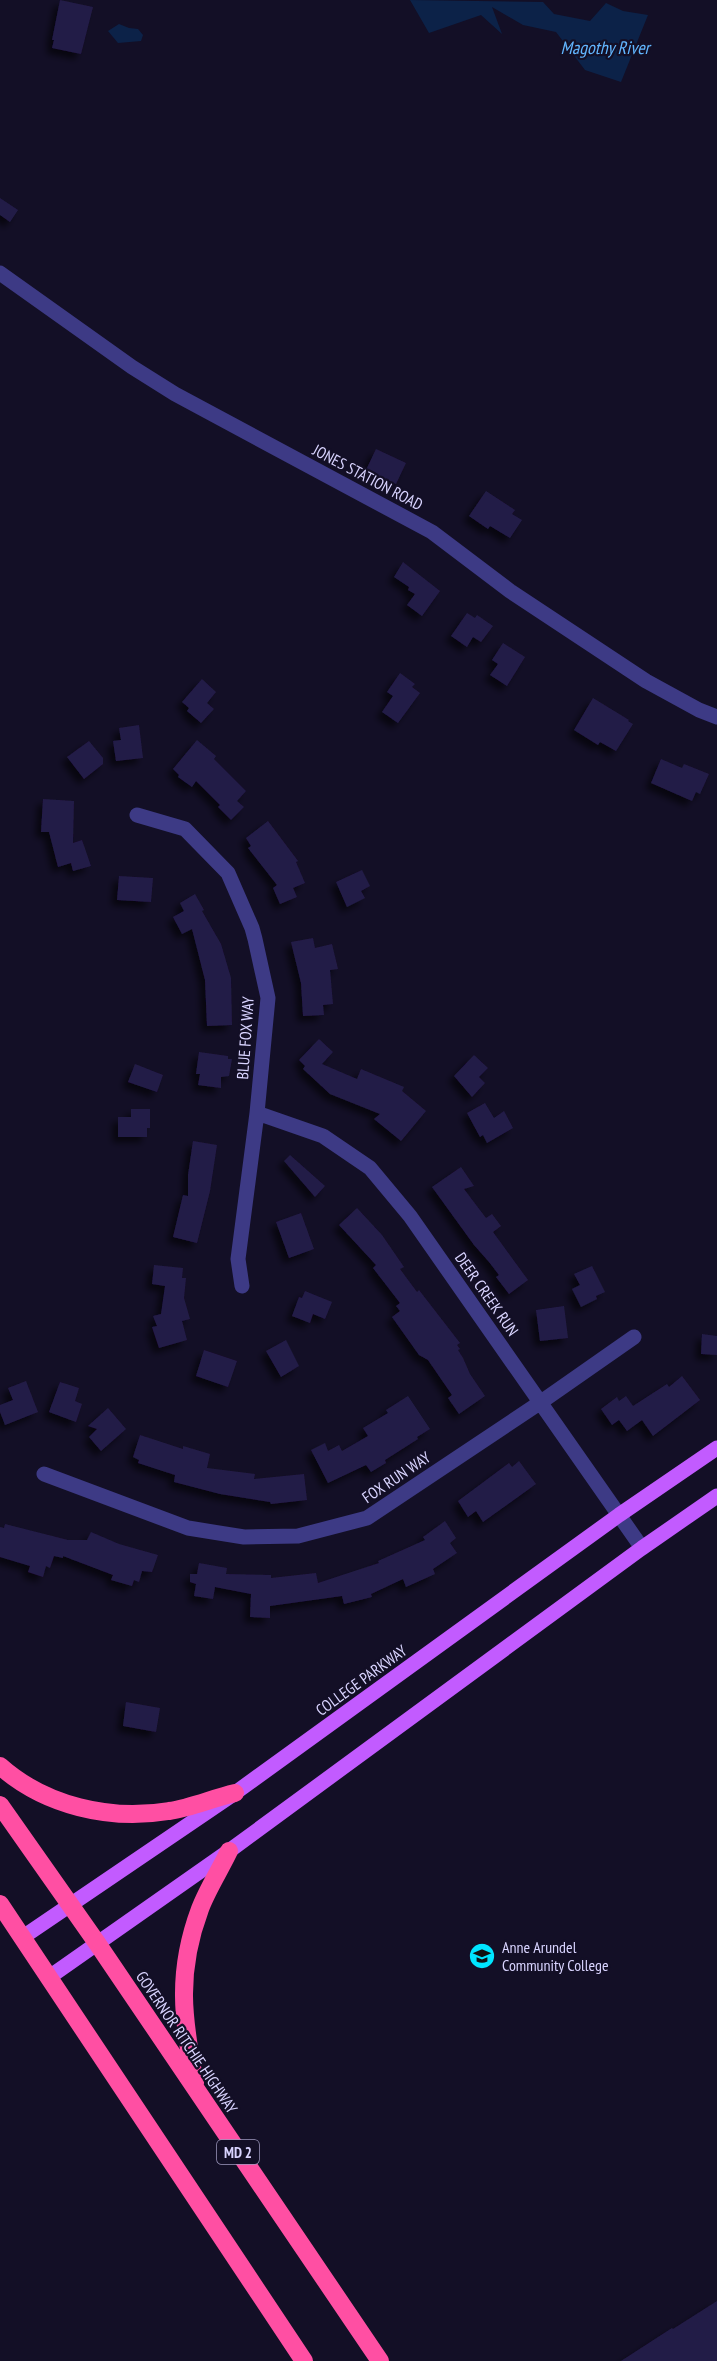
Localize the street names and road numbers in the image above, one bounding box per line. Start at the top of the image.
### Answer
street label: JONES STATION ROAD [309,439,426,514]
street label: BLUE FOX WAY [232,995,258,1080]
street label: DEER CREEK RUN [451,1248,523,1340]
street label: FOX RUN WAY [358,1446,435,1507]
street label: COLLEGE PARKWAY [312,1640,411,1720]
street label: GOVERNOR RITCHIE HIGHWAY [132,1967,243,2118]
road number: MD 2 [217,2140,259,2164]

